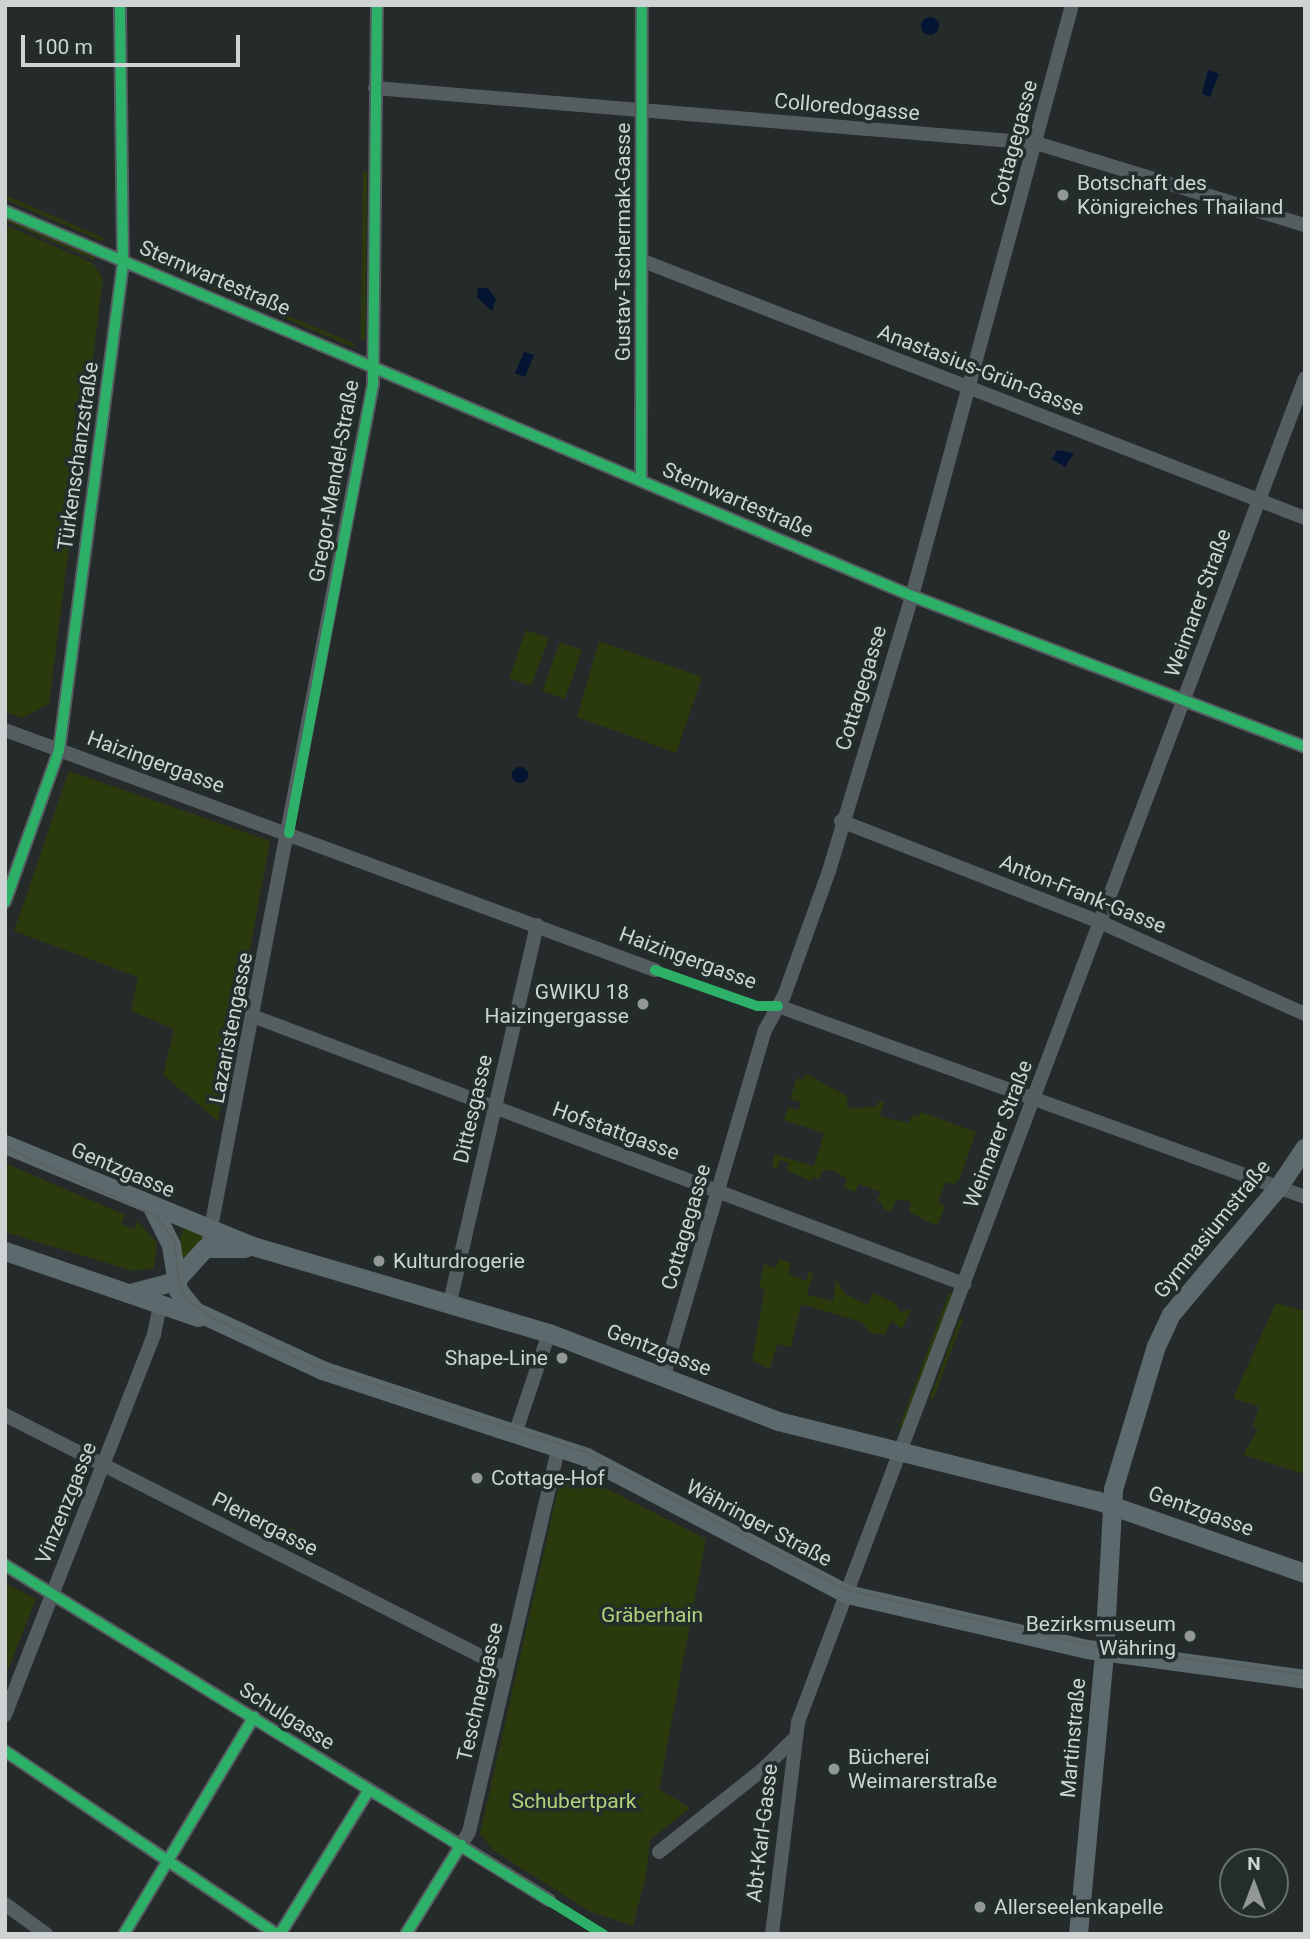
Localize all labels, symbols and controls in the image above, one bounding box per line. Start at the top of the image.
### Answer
scale bar [24,21,243,65]
text: 100 m [34,35,93,59]
street label: Cottagegasse [985,77,1043,209]
street label: Colloredogasse [773,88,921,126]
street label: Gustav-Tschermak-Gasse [610,123,636,361]
place label: Botschaft des Königreiches Thailand [1077,170,1284,220]
marker: Botschaft des Königreiches Thailand [1055,187,1071,203]
street label: Sternwartestraße [136,235,294,321]
street label: Anastasius-Grün-Gasse [874,319,1088,421]
street label: Türkenschanzstraße [52,360,104,552]
street label: Gregor-Mendel-Straße [304,378,364,584]
street label: Sternwartestraße [659,457,817,543]
street label: Weimarer Straße [1160,525,1236,681]
street label: Cottagegasse [830,622,892,754]
street label: Haizingergasse [84,725,228,799]
street label: Anton-Frank-Gasse [996,849,1170,939]
street label: Haizingergasse [616,921,760,995]
street label: Lazaristengasse [204,950,258,1106]
place label: GWIKU 18 Haizingergasse [484,979,629,1029]
marker: GWIKU 18 Haizingergasse [635,996,651,1012]
street label: Dittesgasse [448,1052,498,1166]
street label: Weimarer Straße [958,1057,1038,1211]
street label: Hofstattgasse [549,1096,683,1166]
street label: Gentzgasse [67,1137,179,1203]
street label: Gymnasiumstraße [1148,1155,1276,1303]
street label: Cottagegasse [656,1161,716,1293]
place label: Kulturdrogerie [393,1248,525,1274]
marker: Kulturdrogerie [371,1253,387,1269]
street label: Gentzgasse [603,1318,715,1382]
place label: Shape-Line [445,1345,548,1371]
marker: Shape-Line [554,1350,570,1366]
street label: Vinzenzgasse [30,1438,102,1568]
place label: Cottage-Hof [491,1465,605,1491]
marker: Cottage-Hof [469,1470,485,1486]
street label: Währinger Straße [682,1474,836,1572]
street label: Gentzgasse [1145,1480,1257,1542]
street label: Plenergasse [208,1487,322,1561]
park label: Gräberhain [601,1602,703,1628]
place label: Bezirksmuseum Währing [1026,1611,1176,1661]
street label: Teschnergasse [452,1620,508,1764]
marker: Bezirksmuseum Währing [1182,1628,1198,1644]
street label: Schulgasse [235,1677,339,1755]
street label: Martinstraße [1055,1677,1091,1799]
place label: Bücherei Weimarerstraße [848,1744,997,1794]
marker: Bücherei Weimarerstraße [826,1761,842,1777]
street label: Abt-Karl-Gasse [741,1762,783,1904]
park label: Schubertpark [511,1788,637,1814]
north arrow [1219,1848,1289,1918]
text: N [1247,1852,1261,1875]
place label: Allerseelenkapelle [994,1894,1163,1920]
marker: Allerseelenkapelle [972,1899,988,1915]

